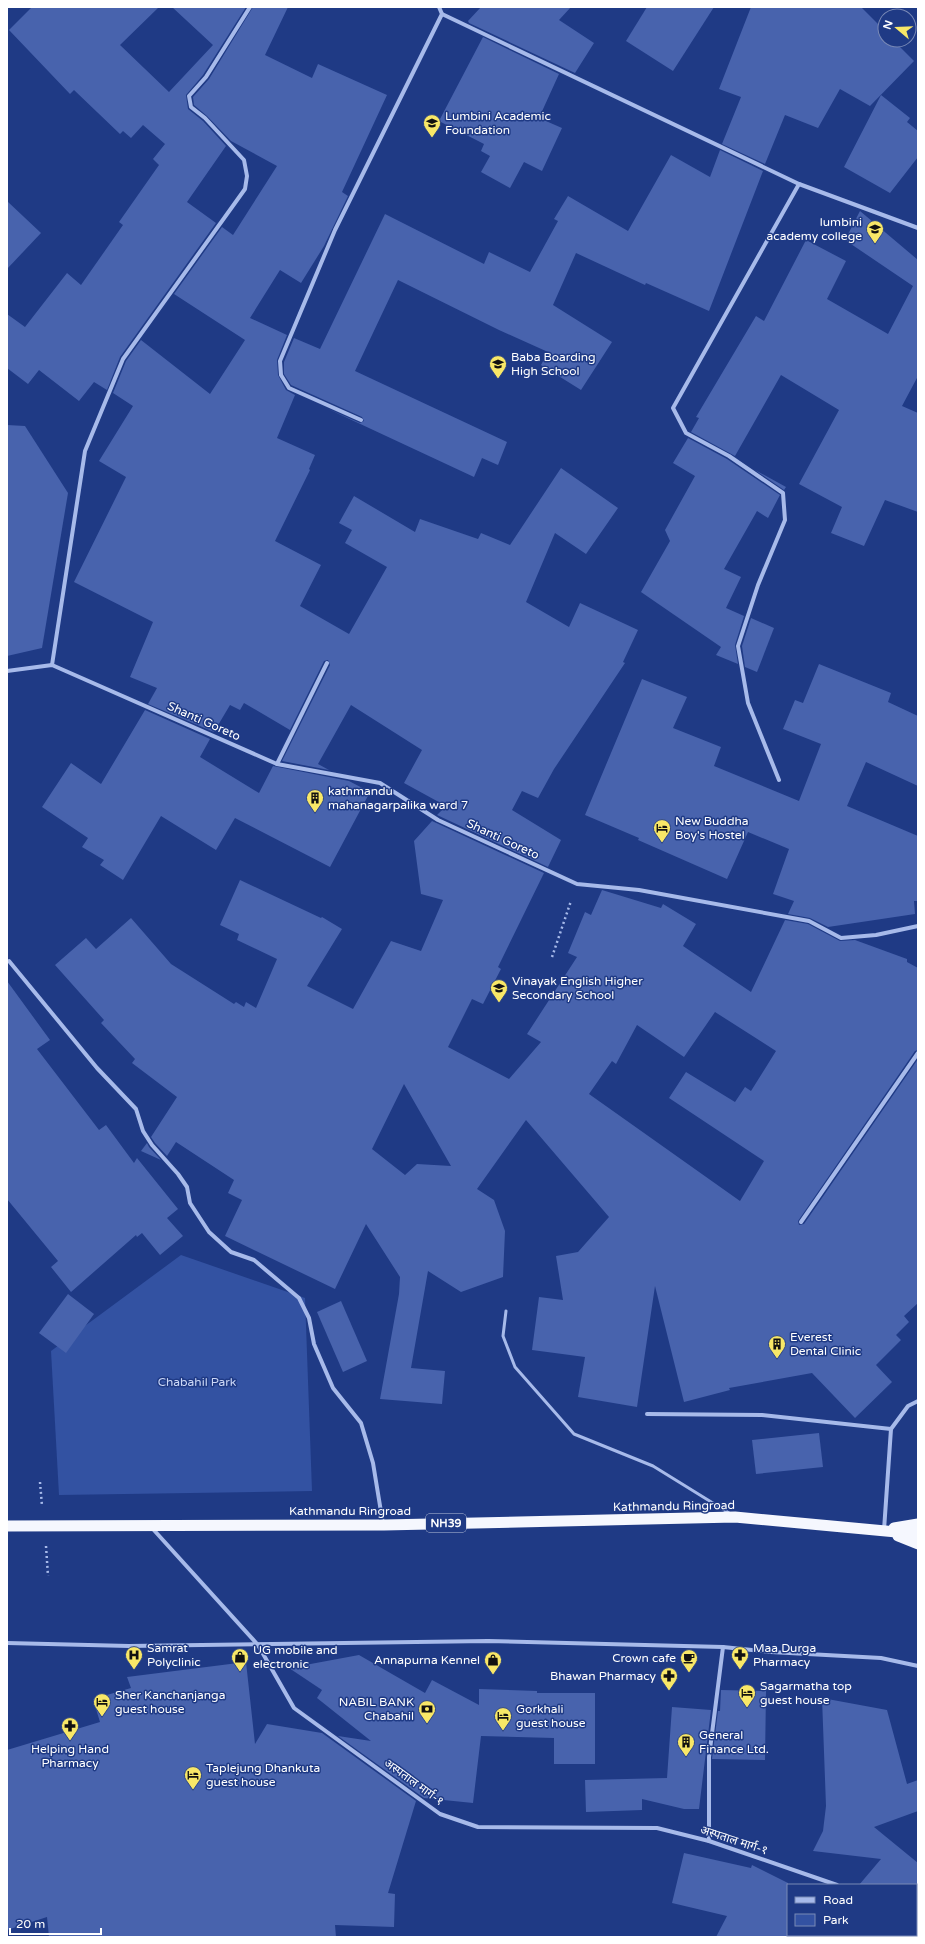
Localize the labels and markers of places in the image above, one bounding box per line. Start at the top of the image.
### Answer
place label: Lumbini Academic Foundation [445,109,551,137]
school or university icon: Lumbini Academic Foundation [422,113,442,138]
place label: lumbini academy college [767,215,862,243]
school or university icon: lumbini academy college [865,219,885,244]
place label: Baba Boarding High School [511,350,596,378]
school or university icon: Baba Boarding High School [488,354,508,379]
place label: kathmandu mahanagarpalika ward 7 [328,784,468,812]
building icon: kathmandu mahanagarpalika ward 7 [305,788,325,813]
place label: New Buddha Boy's Hostel [675,814,749,842]
hotel icon: New Buddha Boy's Hostel [652,818,672,843]
place label: Vinayak English Higher Secondary School [512,974,643,1002]
school or university icon: Vinayak English Higher Secondary School [489,978,509,1003]
place label: Everest Dental Clinic [790,1330,861,1358]
building icon: Everest Dental Clinic [767,1334,787,1359]
place label: Samrat Polyclinic [147,1641,201,1669]
place label: Maa Durga Pharmacy [753,1641,816,1669]
place label: UG mobile and electronic [253,1643,338,1671]
hospital icon: Samrat Polyclinic [124,1645,144,1670]
pharmacy icon: Maa Durga Pharmacy [730,1645,750,1670]
shop icon: UG mobile and electronic [230,1647,250,1672]
cafe icon: Crown cafe [679,1648,699,1673]
shop icon: Annapurna Kennel [483,1650,503,1675]
place label: Crown cafe [612,1651,676,1665]
place label: Annapurna Kennel [374,1653,480,1667]
pharmacy icon: Bhawan Pharmacy [659,1666,679,1691]
place label: Bhawan Pharmacy [550,1669,657,1683]
place label: Sagarmatha top guest house [760,1679,852,1707]
hotel icon: Sagarmatha top guest house [737,1683,757,1708]
place label: Sher Kanchanjanga guest house [115,1688,225,1716]
hotel icon: Sher Kanchanjanga guest house [92,1692,112,1717]
place label: NABIL BANK Chabahil [339,1695,414,1723]
bank icon: NABIL BANK Chabahil [417,1699,437,1724]
place label: Gorkhali guest house [516,1702,586,1730]
hotel icon: Gorkhali guest house [493,1706,513,1731]
pharmacy icon: Helping Hand Pharmacy [60,1716,80,1741]
place label: General Finance Ltd. [699,1728,769,1756]
building icon: General Finance Ltd. [676,1732,696,1757]
place label: Helping Hand Pharmacy [31,1742,109,1770]
place label: Taplejung Dhankuta guest house [206,1761,320,1789]
hotel icon: Taplejung Dhankuta guest house [183,1765,203,1790]

